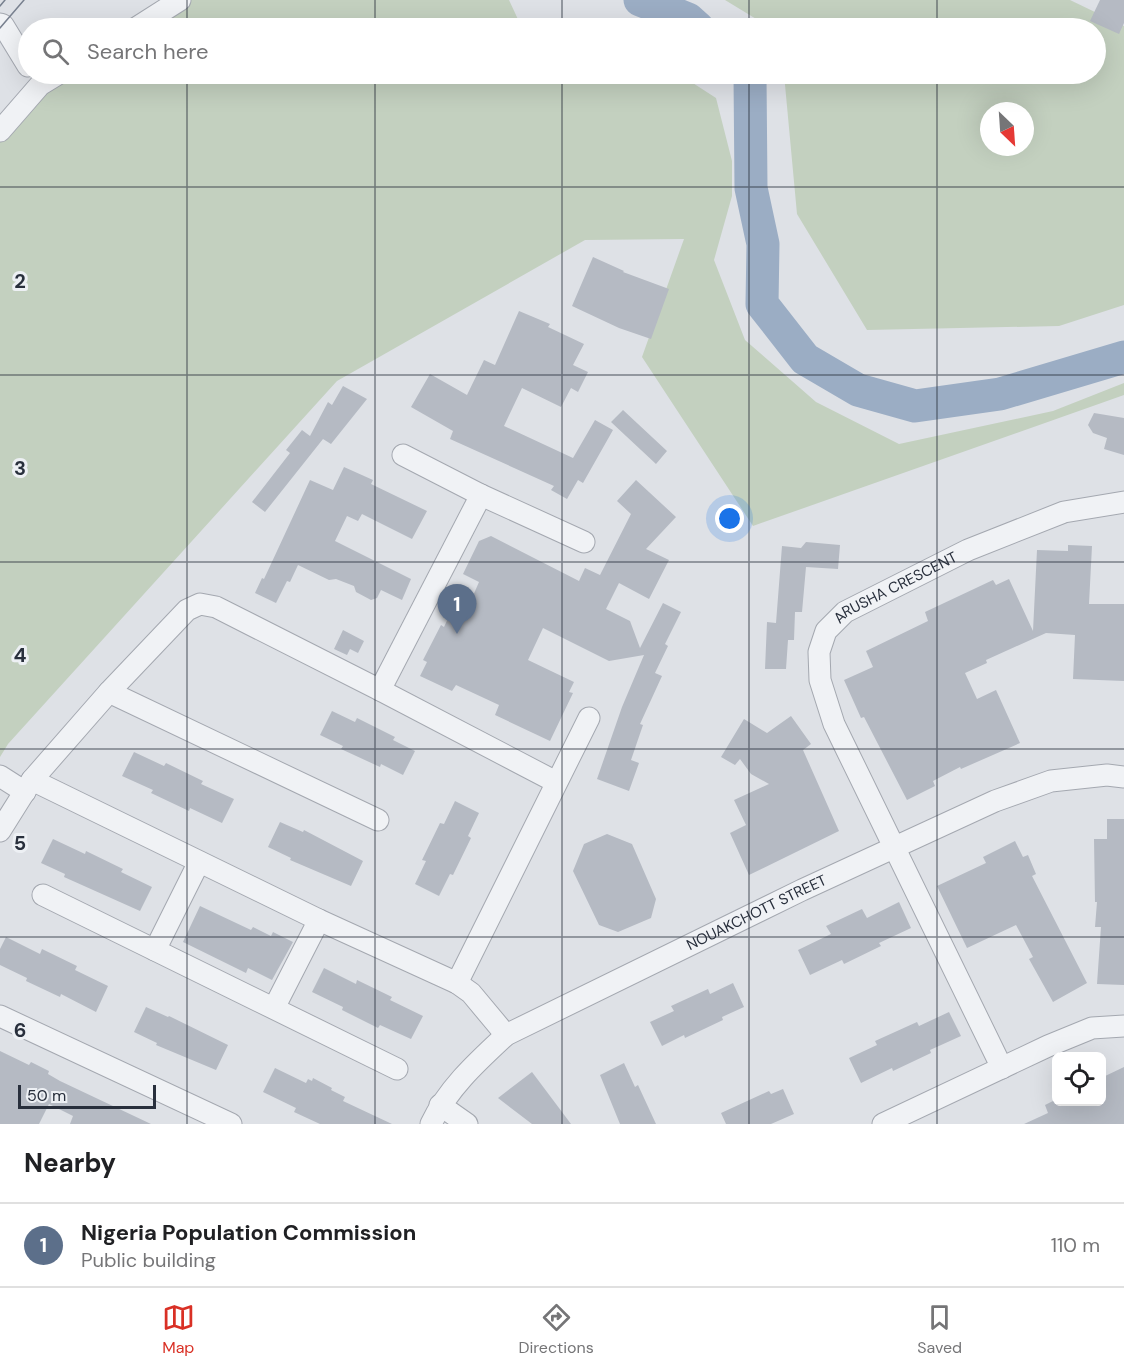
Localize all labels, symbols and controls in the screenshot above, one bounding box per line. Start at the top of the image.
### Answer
search box [18,18,1106,84]
icon: search [39,35,72,68]
text: Search here [87,37,208,66]
north arrow [980,102,1034,156]
text: 2 [14,268,26,294]
text: 3 [14,455,26,481]
your location [715,504,744,533]
street label: ARUSHA CRESCENT [829,547,960,628]
pin: 1 [438,584,476,634]
text: 4 [14,642,27,668]
text: 5 [14,830,26,856]
street label: NOUAKCHOTT STREET [683,870,830,955]
text: 6 [14,1017,26,1043]
map controls [1052,1052,1106,1106]
button: locate [1052,1052,1106,1106]
scale bar [18,1082,156,1110]
text: 50 m [27,1085,66,1106]
text: Nearby [24,1146,116,1180]
text: Nigeria Population Commission [81,1218,416,1247]
text: 1 [40,1232,47,1258]
text: 110 m [1051,1232,1100,1258]
text: Public building [81,1247,216,1273]
tab: Map [162,1301,195,1358]
tab: Directions [518,1301,594,1358]
tab: Saved [917,1301,962,1358]

